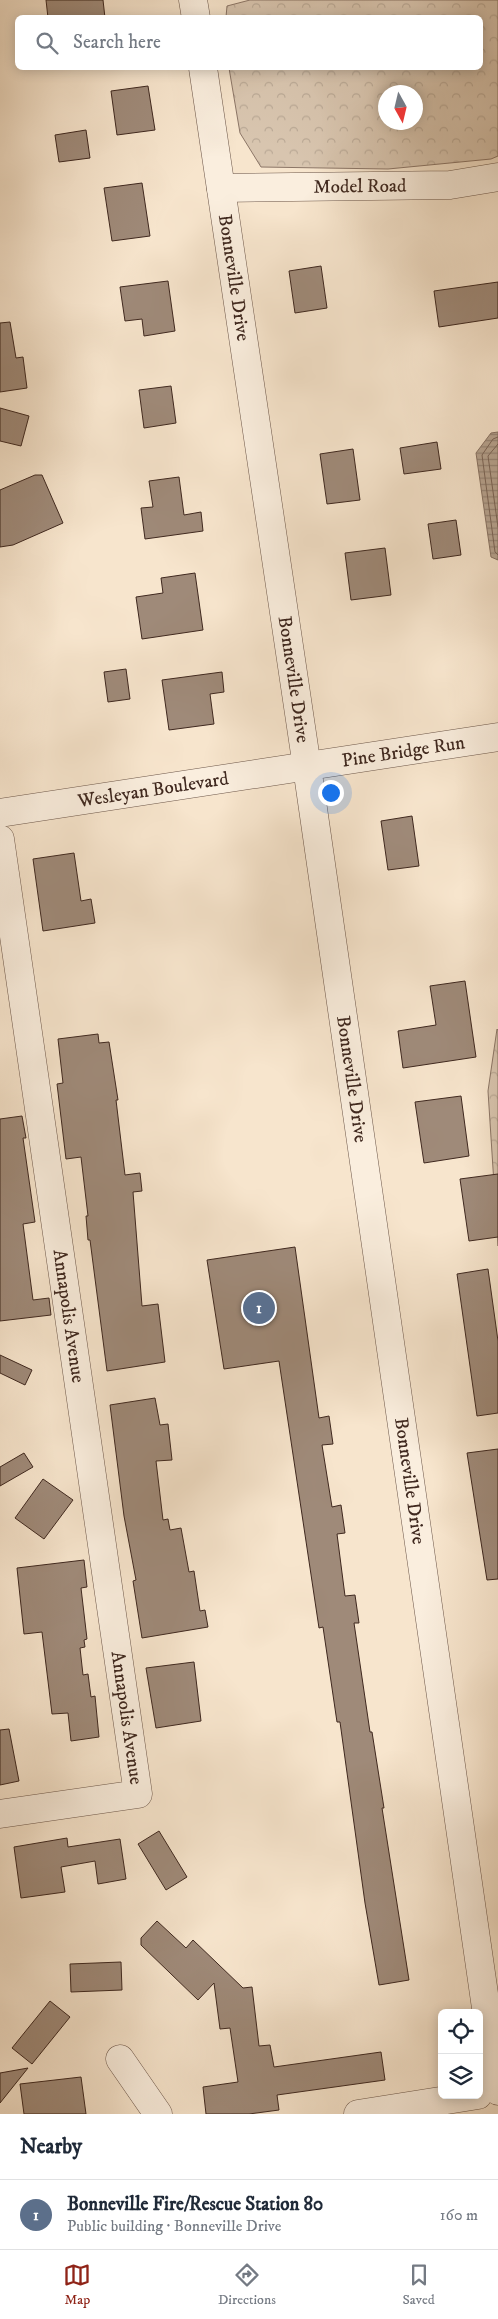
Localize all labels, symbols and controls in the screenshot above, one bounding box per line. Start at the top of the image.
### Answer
search box [15,15,483,70]
icon: search [33,29,61,57]
text: Search here [73,31,161,54]
north arrow [378,85,423,130]
street label: Model Road [313,174,407,198]
street label: Bonneville Drive [213,213,255,343]
street label: Bonneville Drive [273,614,315,744]
street label: Pine Bridge Run [340,731,466,772]
street label: Wesleyan Boulevard [75,767,231,813]
your location [318,780,344,806]
street label: Bonneville Drive [332,1014,373,1144]
street label: Annapolis Avenue [48,1248,90,1384]
pin: 1 [243,1289,275,1327]
street label: Bonneville Drive [389,1416,431,1546]
street label: Annapolis Avenue [106,1650,148,1786]
map controls [438,2009,483,2099]
button: locate [438,2009,483,2054]
button: layers [438,2054,483,2099]
text: Nearby [20,2134,82,2160]
text: Bonneville Fire/Rescue Station 80 [67,2193,323,2216]
text: 1 [33,2205,39,2225]
text: 160 m [440,2205,478,2225]
text: Public building · Bonneville Drive [67,2216,281,2236]
tab: Map [63,2261,91,2309]
tab: Directions [218,2261,276,2309]
tab: Saved [403,2261,435,2309]

